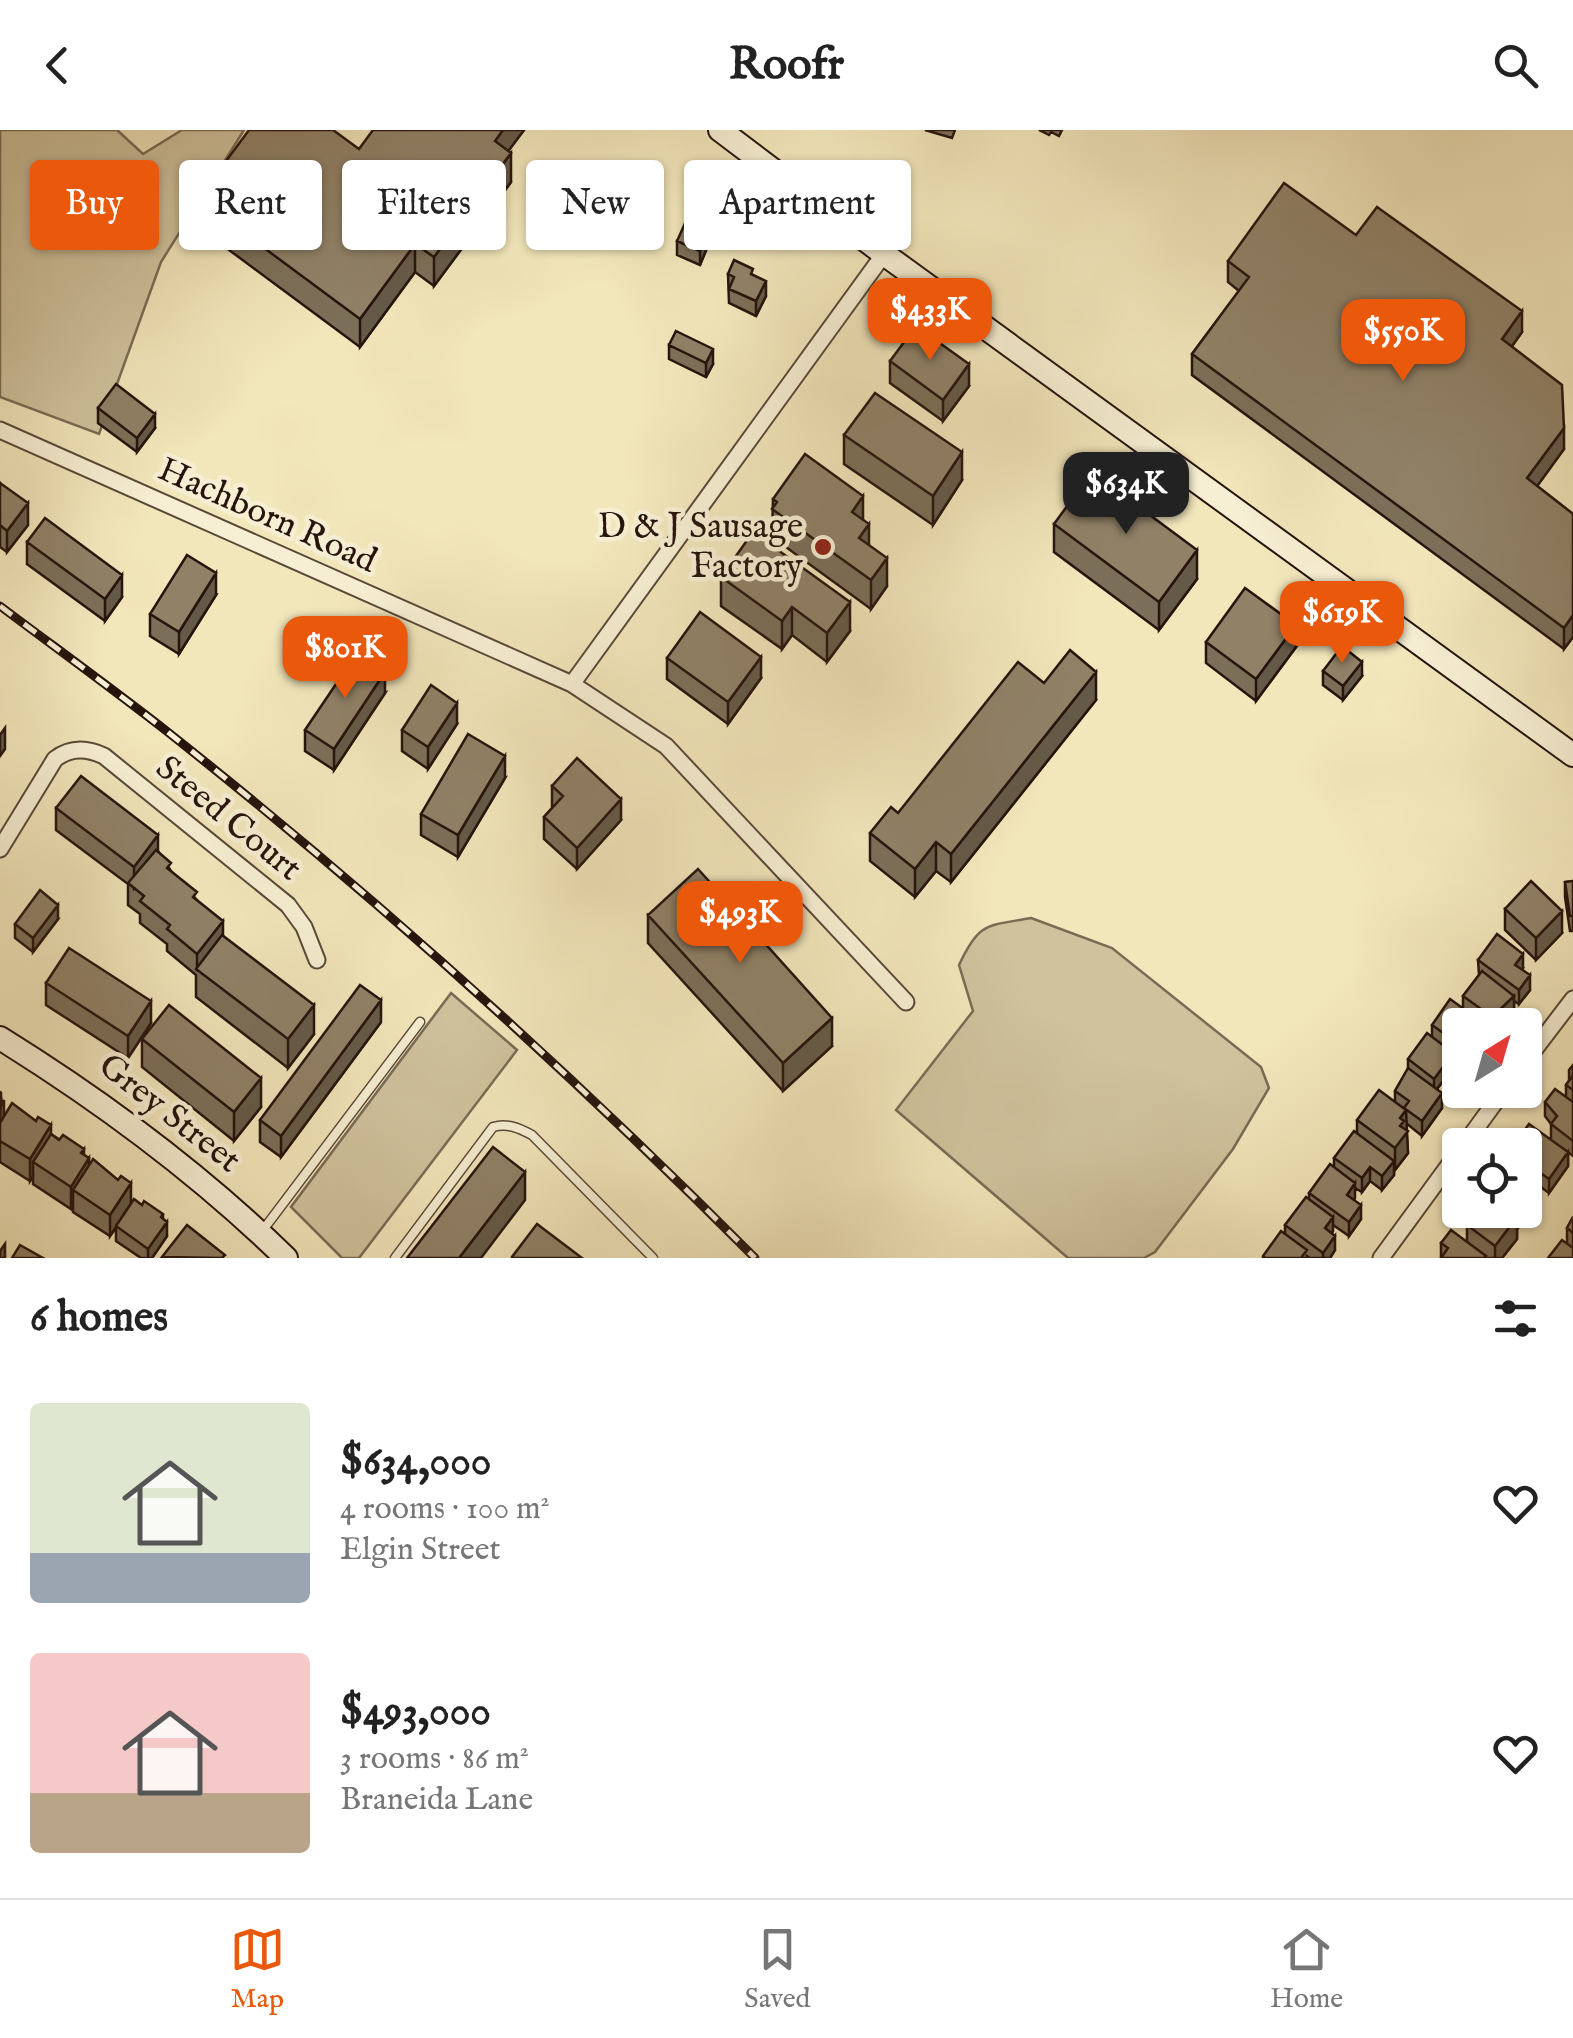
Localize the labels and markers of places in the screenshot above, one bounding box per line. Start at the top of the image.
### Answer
pin: $433K [860,278,1000,363]
pin: $550K [1333,299,1473,384]
pin: $634K [1056,452,1196,537]
place label: D & J Sausage Factory [598,505,804,590]
marker: D & J Sausage Factory [812,536,834,558]
pin: $619K [1272,581,1412,666]
pin: $801K [275,616,415,701]
pin: $493K [670,881,810,966]

